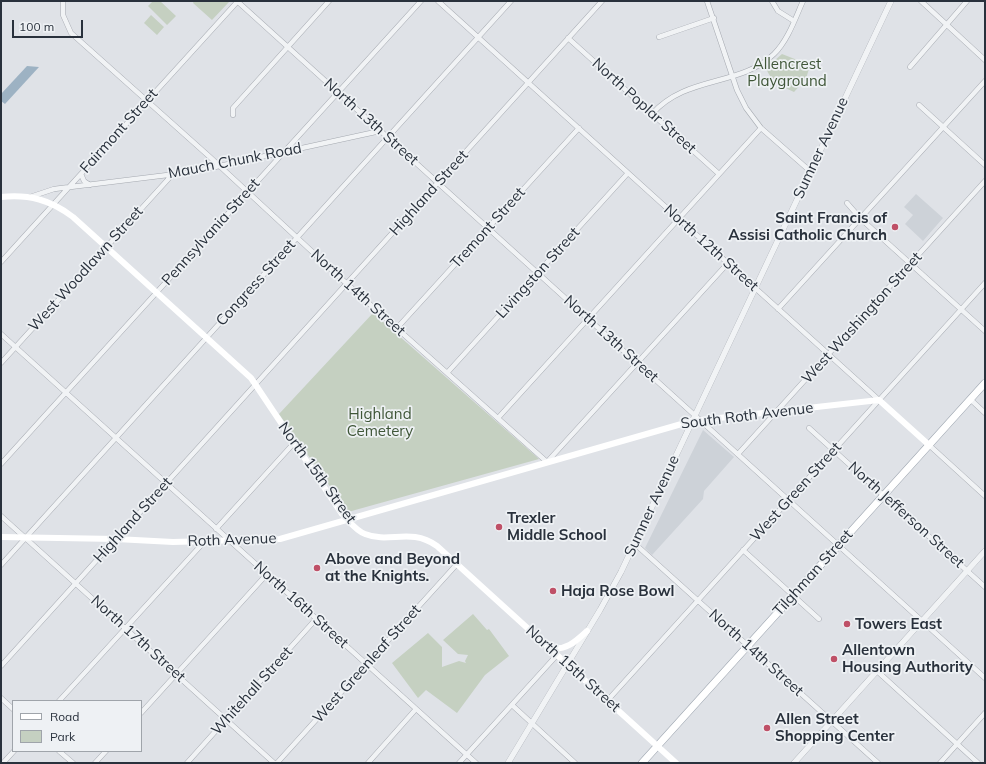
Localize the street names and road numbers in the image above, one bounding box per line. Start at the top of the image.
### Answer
street label: North Poplar Street [588,54,700,158]
street label: North 13th Street [320,75,422,169]
street label: Fairmont Street [76,85,162,177]
street label: Sumner Avenue [790,94,852,202]
street label: Mauch Chunk Road [167,139,303,183]
street label: Highland Street [386,147,472,239]
street label: Pennsylvania Street [158,175,264,289]
street label: Tremont Street [447,184,529,272]
street label: North 12th Street [660,201,762,295]
street label: West Woodlawn Street [25,203,147,335]
street label: Livingston Street [492,224,584,322]
street label: Congress Street [213,236,299,330]
street label: North 14th Street [307,246,409,340]
street label: West Washington Street [798,248,926,388]
street label: North 13th Street [560,292,662,386]
street label: South Roth Avenue [680,399,814,433]
street label: North 15th Street [274,419,360,527]
street label: West Green Street [747,439,845,545]
street label: Sumner Avenue [621,452,683,560]
street label: North Jefferson Street [844,458,968,572]
street label: Highland Street [90,474,176,566]
street label: Tilghman Street [769,526,857,620]
street label: Roth Avenue [187,529,277,551]
street label: North 16th Street [250,558,352,652]
street label: North 17th Street [87,592,189,686]
street label: West Greenleaf Street [309,601,425,727]
street label: North 14th Street [705,606,807,700]
street label: North 15th Street [522,622,624,716]
street label: Whitehall Street [208,643,296,739]

